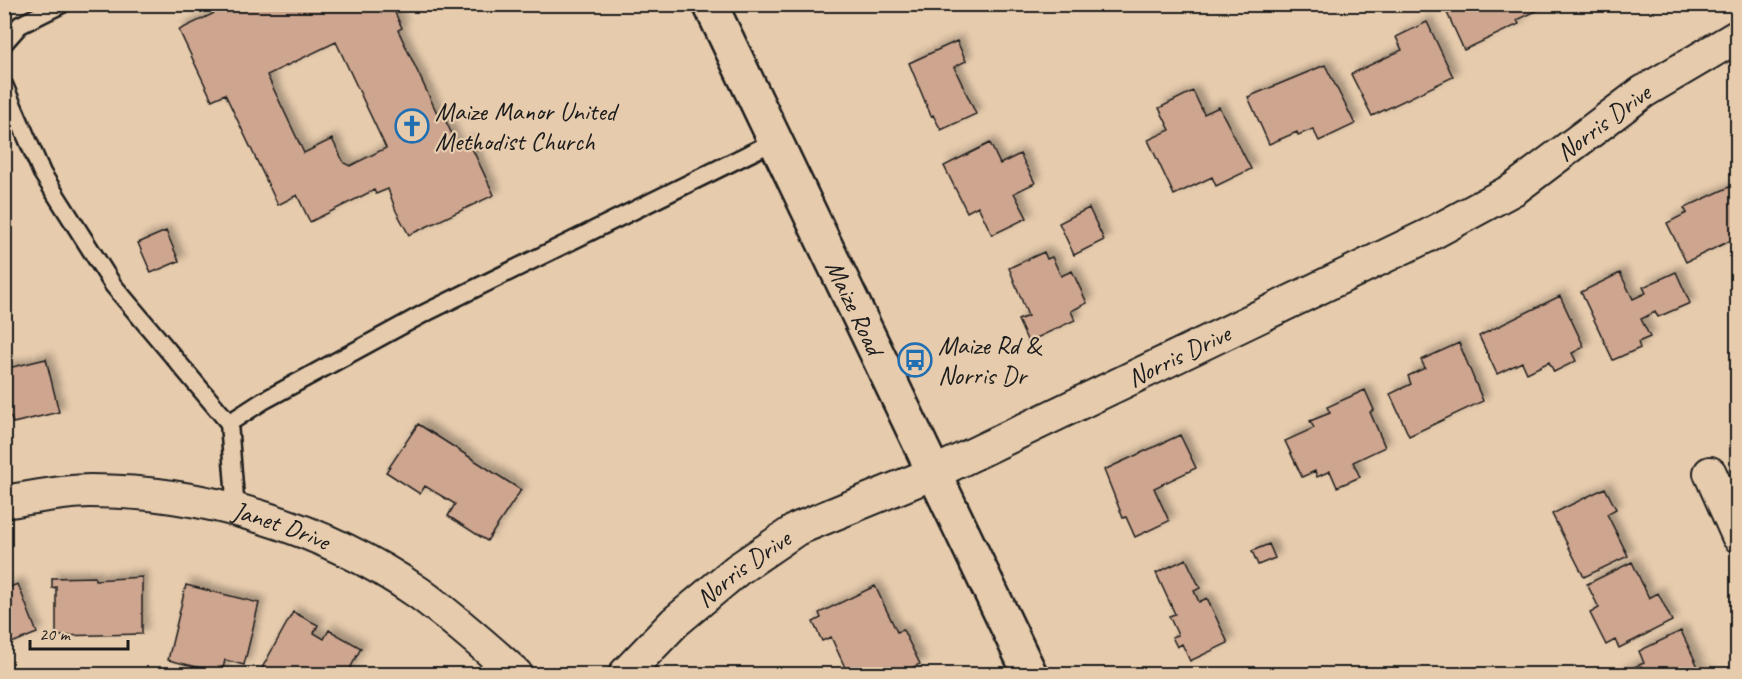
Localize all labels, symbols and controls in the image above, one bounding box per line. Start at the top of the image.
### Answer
street label: Norris Drive [1549,74,1658,169]
place label: Maize Manor United Methodist Church [435,95,620,158]
church icon: Maize Manor United Methodist Church [394,108,430,144]
street label: Maize Road [818,255,893,363]
street label: Norris Drive [1122,316,1238,395]
place label: Maize Rd & Norris Dr [938,329,1043,392]
bus stop icon: Maize Rd & Norris Dr [897,342,933,378]
street label: Janet Drive [227,493,337,559]
street label: Norris Drive [689,521,799,615]
scale bar [30,613,128,651]
text: 20 m [39,623,72,645]

